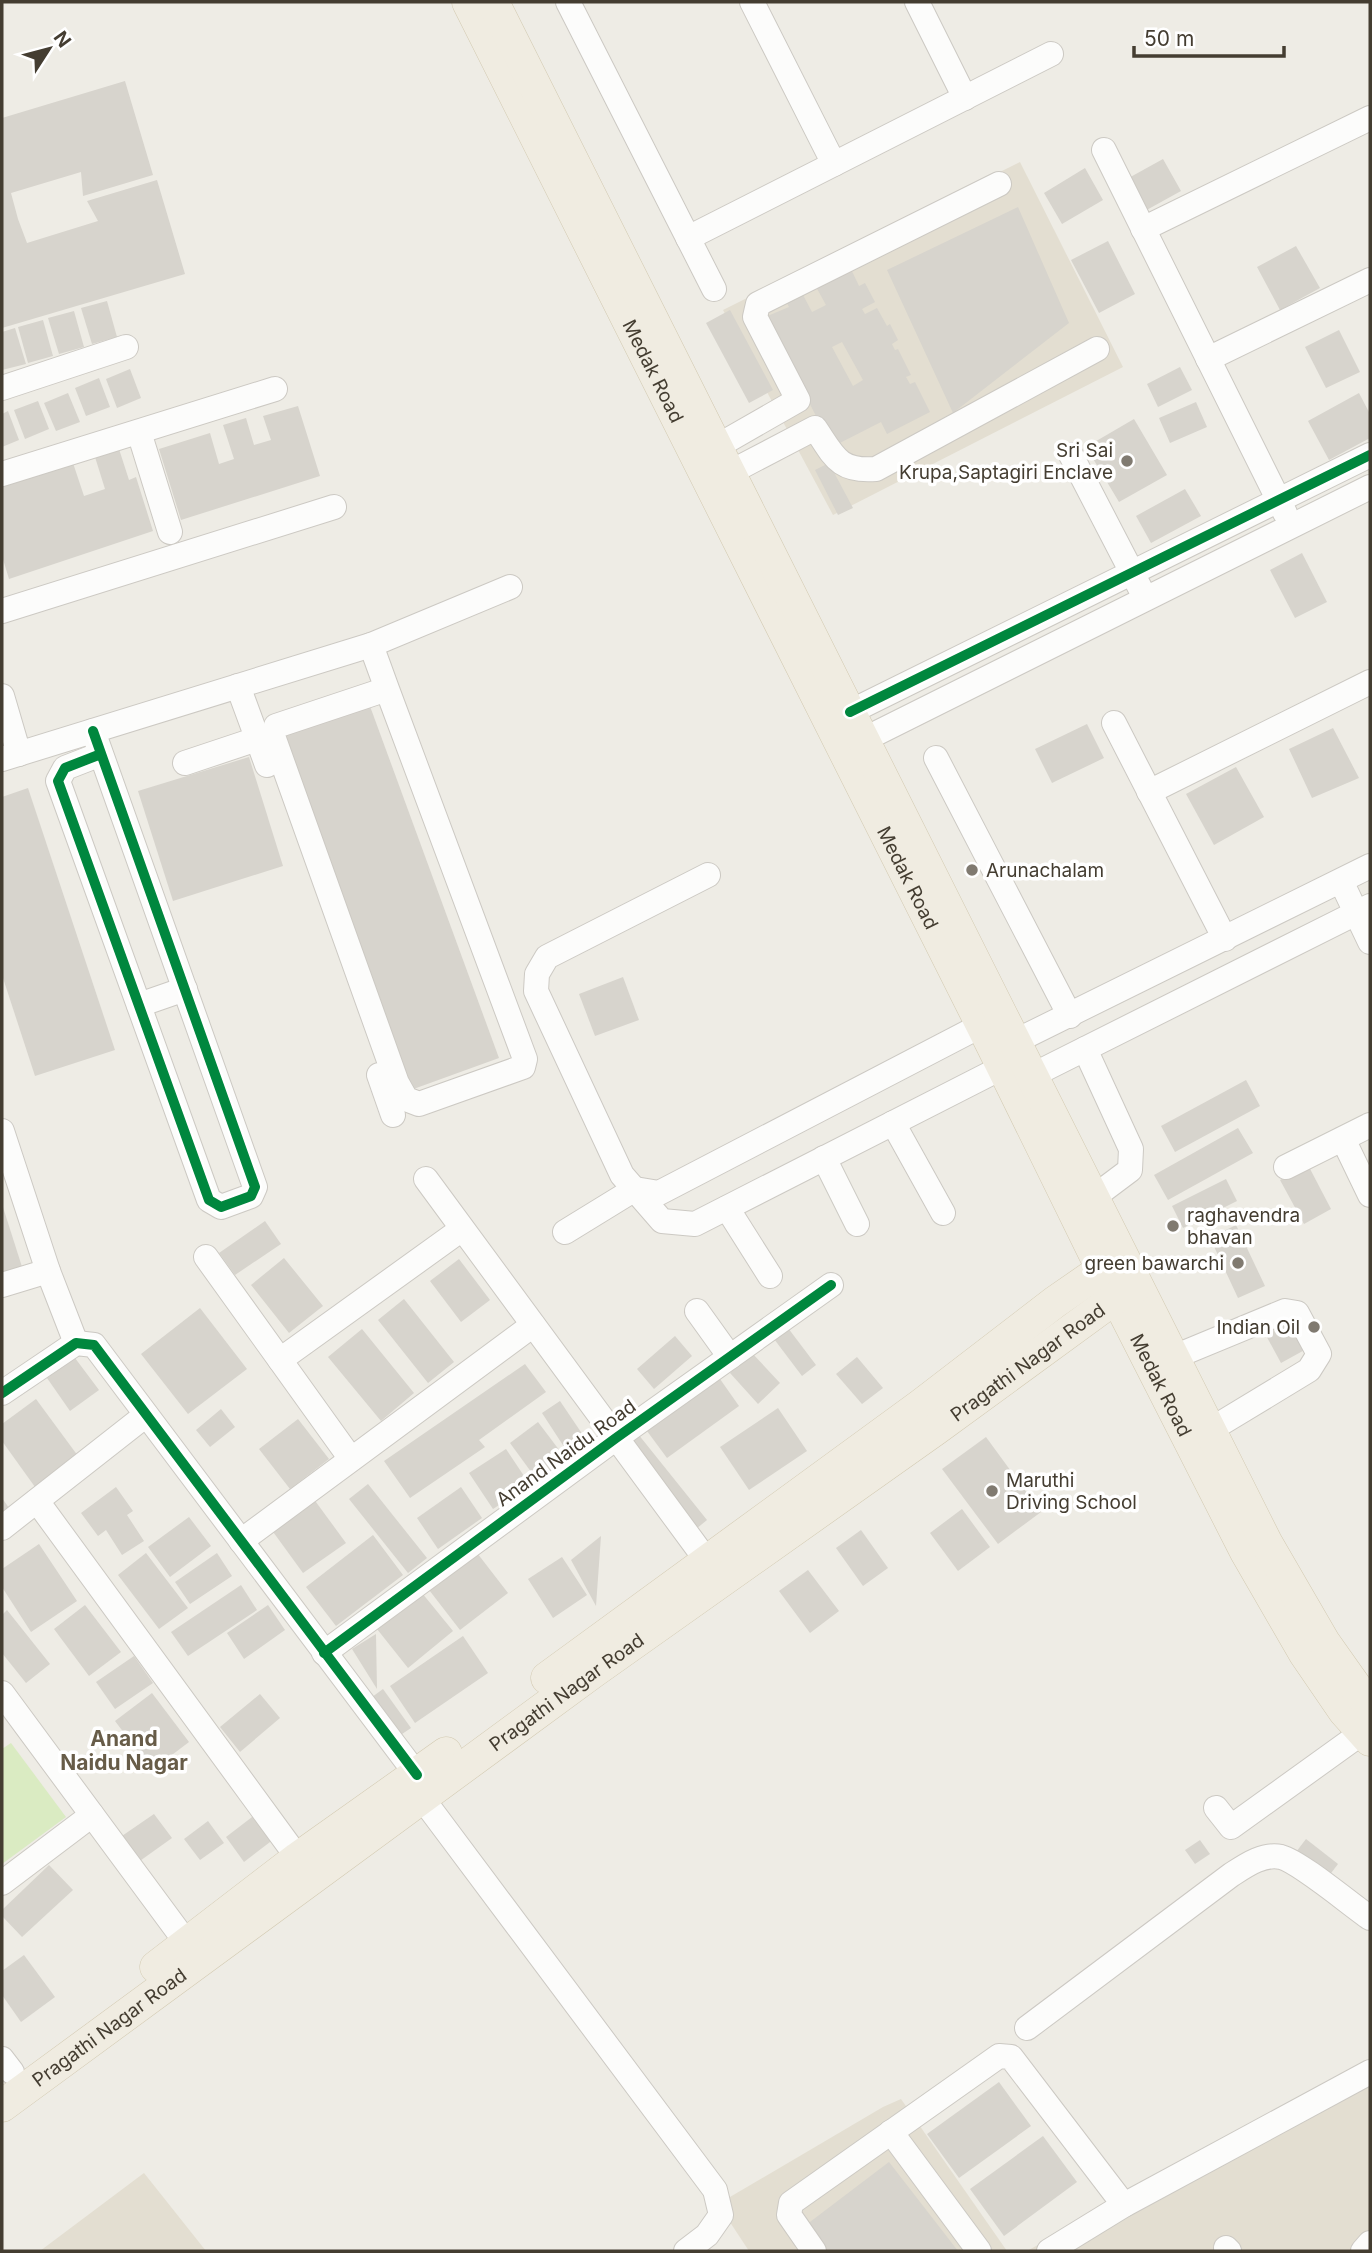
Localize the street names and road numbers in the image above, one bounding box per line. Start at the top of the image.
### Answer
street label: Medak Road [618,316,689,426]
street label: Medak Road [872,822,943,933]
street label: Pragathi Nagar Road [946,1298,1109,1426]
street label: Medak Road [1125,1330,1197,1440]
street label: Anand Naidu Road [492,1395,640,1511]
street label: Pragathi Nagar Road [485,1628,648,1756]
street label: Pragathi Nagar Road [28,1963,191,2091]

